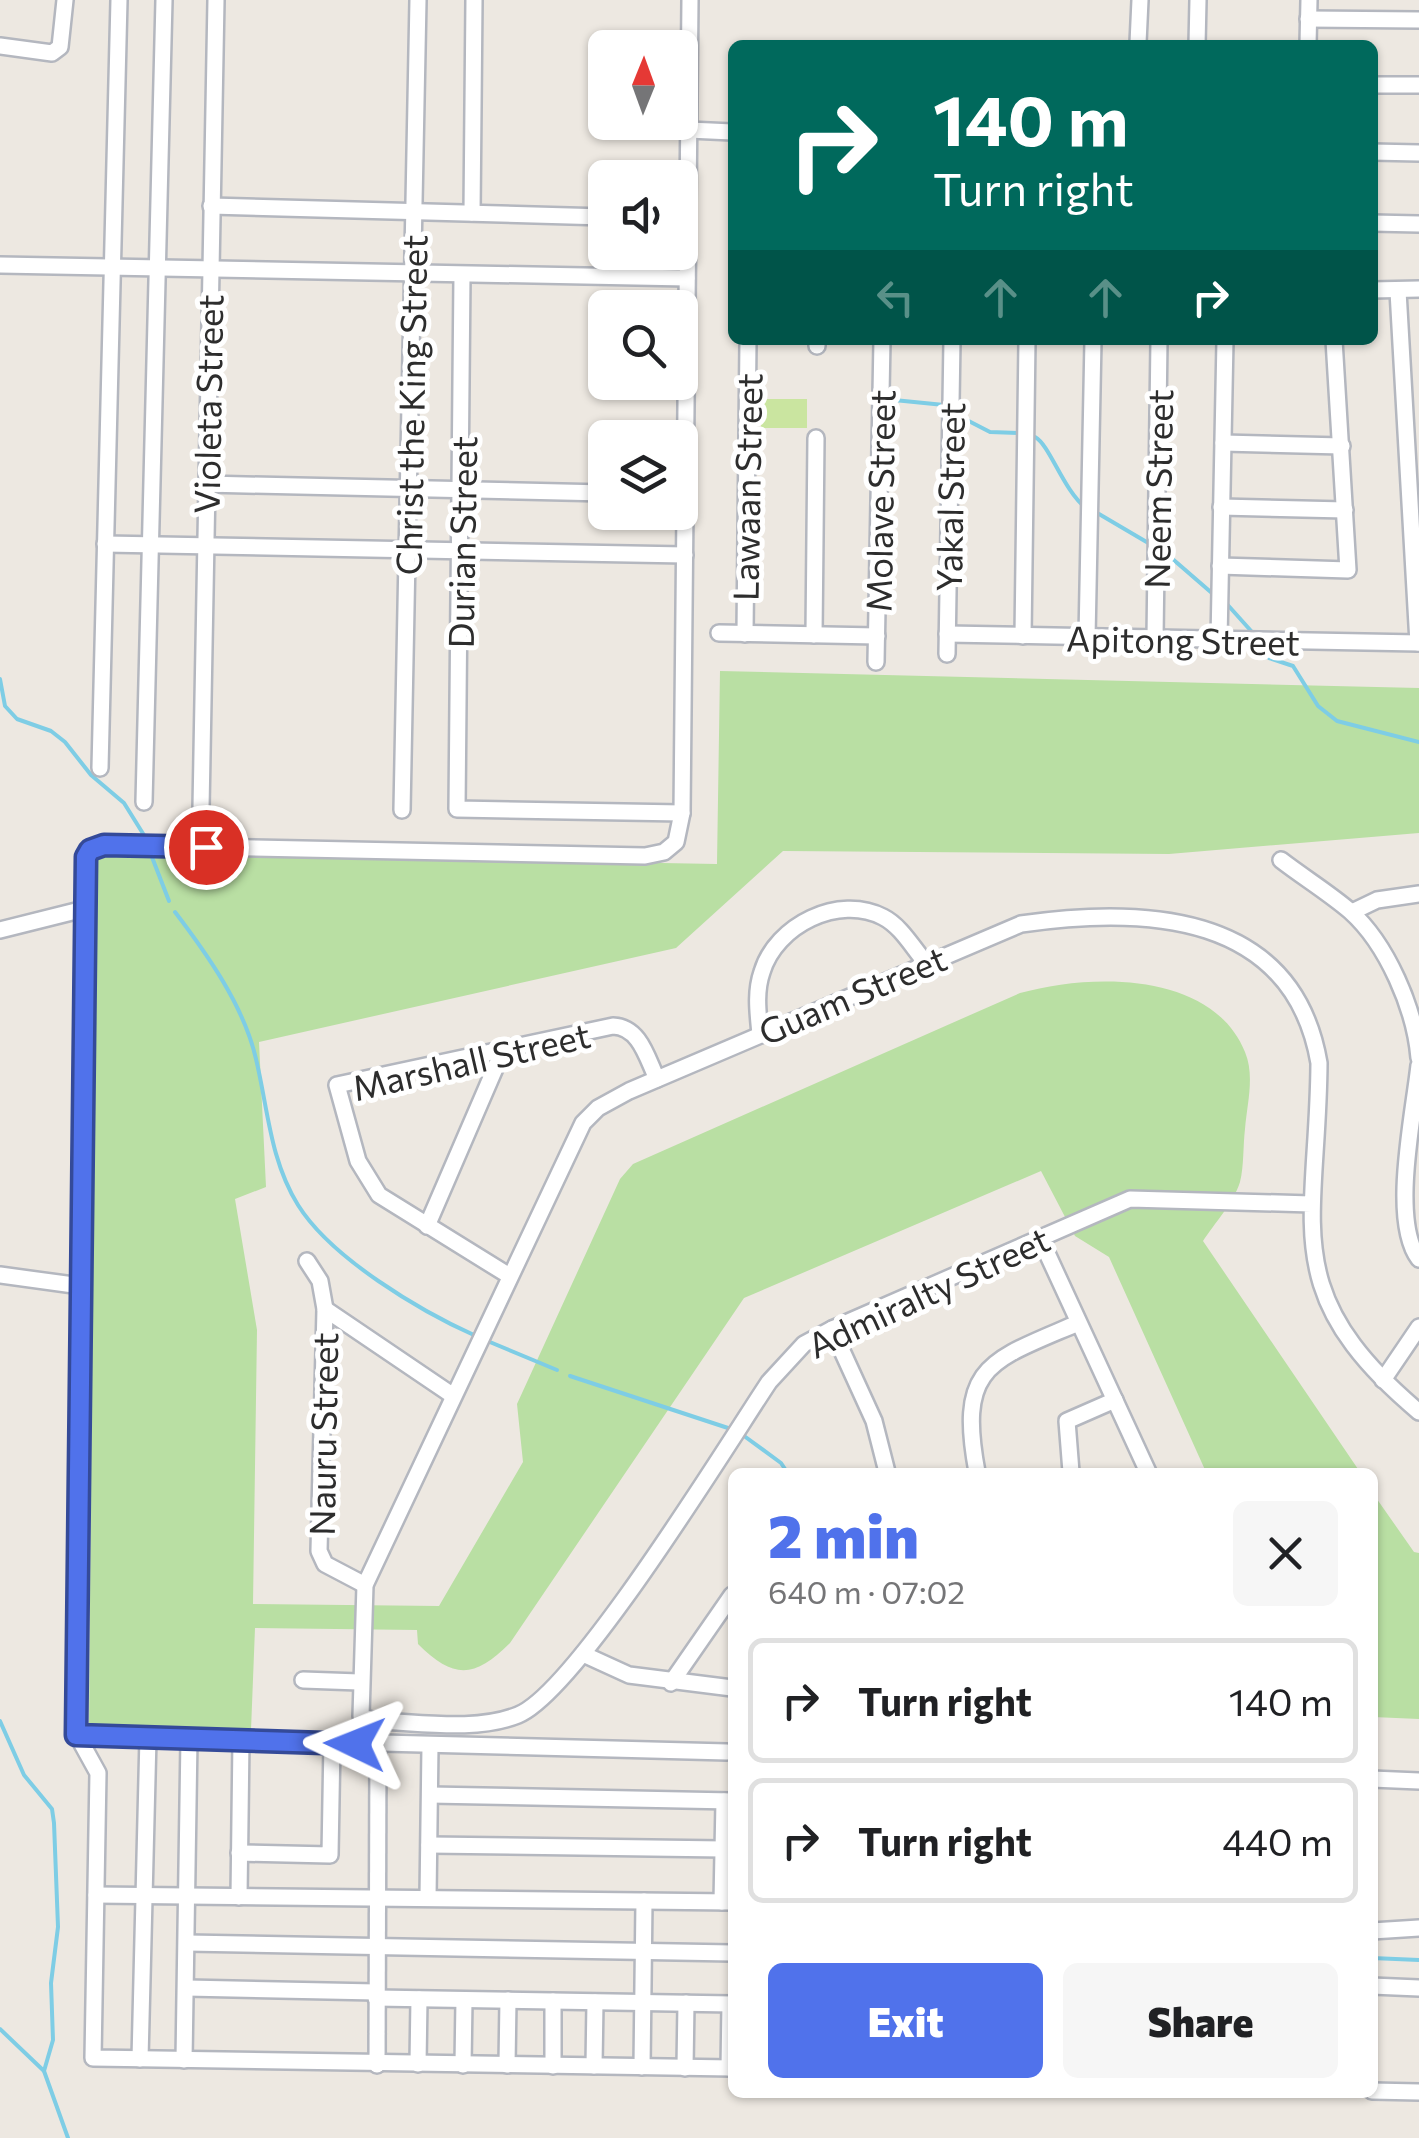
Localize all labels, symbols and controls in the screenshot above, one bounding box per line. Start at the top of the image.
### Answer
north arrow [588,30,698,140]
map controls [588,30,698,530]
text: 140 m [933,75,1129,160]
icon: right [768,80,898,210]
button: sound [588,160,698,270]
text: Turn right [933,160,1134,215]
street label: Christ the King Street [386,234,434,576]
icon: left [868,270,923,325]
icon: ahead [973,270,1028,325]
icon: ahead [1078,270,1133,325]
icon: right [1183,270,1238,325]
button: search [588,290,698,400]
street label: Violeta Street [184,294,230,514]
street label: Lawaan Street [723,373,769,601]
street label: Molave Street [856,389,902,613]
street label: Neem Street [1134,389,1180,589]
street label: Yakal Street [926,402,972,592]
button: layers [588,420,698,530]
street label: Durian Street [438,435,484,649]
street label: Apitong Street [1066,615,1300,663]
pin [164,805,249,890]
icon: arrive [179,820,234,875]
street label: Guam Street [752,935,952,1053]
street label: Marshall Street [348,1012,594,1108]
street label: Admiralty Street [800,1216,1056,1366]
street label: Nauru Street [299,1332,345,1536]
text: 2 min [768,1497,919,1570]
button: close [1233,1501,1338,1606]
text: 640 m · 07:02 [768,1571,965,1611]
icon: right [773,1673,828,1728]
text: Turn right [858,1677,1032,1724]
text: 140 m [1229,1677,1333,1724]
position arrow [303,1692,407,1796]
icon: right [773,1813,828,1868]
text: Turn right [858,1817,1032,1864]
text: 440 m [1222,1817,1333,1864]
button: Exit [768,1963,1043,2078]
button: Share [1063,1963,1338,2078]

